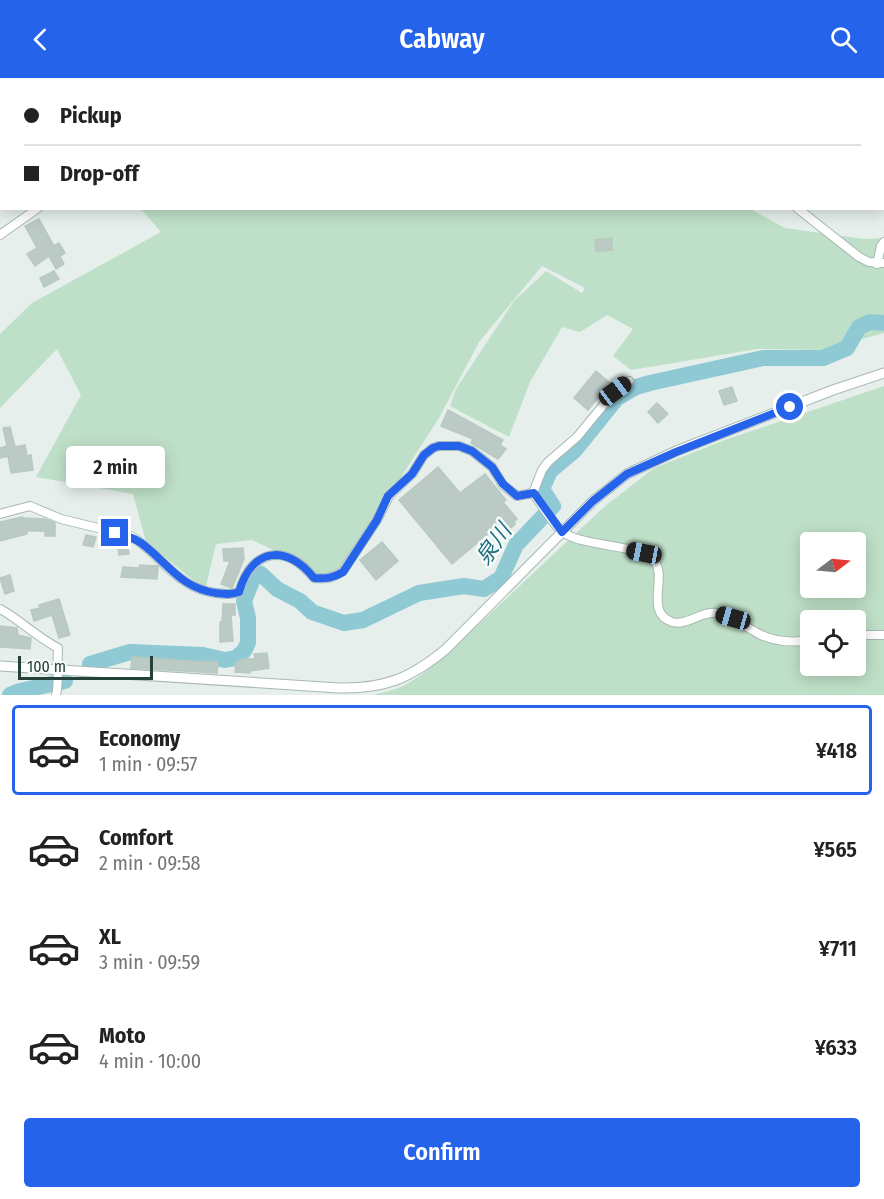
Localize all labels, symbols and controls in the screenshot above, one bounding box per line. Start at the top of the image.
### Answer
icon: back [24,23,57,56]
text: Cabway [399,23,485,55]
icon: search [827,23,860,56]
text: Pickup [60,102,122,129]
text: Drop-off [60,160,139,187]
car [595,373,635,409]
route start [776,393,803,420]
callout: 2 min [66,446,164,488]
text: 2 min [93,455,138,479]
water label: 泉川 [470,517,518,570]
route end [101,519,128,546]
north arrow [800,532,866,598]
map controls [800,532,866,676]
car [625,541,663,565]
car [713,604,753,632]
button: locate [800,610,866,676]
scale bar [18,653,153,680]
text: 100 m [27,657,66,676]
icon: car [27,723,81,777]
text: Economy [99,725,180,752]
text: ¥418 [816,737,857,764]
text: 1 min · 09:57 [99,752,197,776]
icon: car [27,822,81,876]
text: Comfort [99,824,173,851]
text: ¥565 [814,836,857,863]
text: 2 min · 09:58 [99,851,201,875]
icon: car [27,921,81,975]
text: XL [99,923,121,950]
text: ¥711 [819,935,857,962]
text: 3 min · 09:59 [99,950,200,974]
icon: car [27,1020,81,1074]
text: Moto [99,1022,146,1049]
text: ¥633 [815,1034,857,1061]
text: 4 min · 10:00 [99,1049,201,1073]
button: Confirm [24,1118,860,1187]

